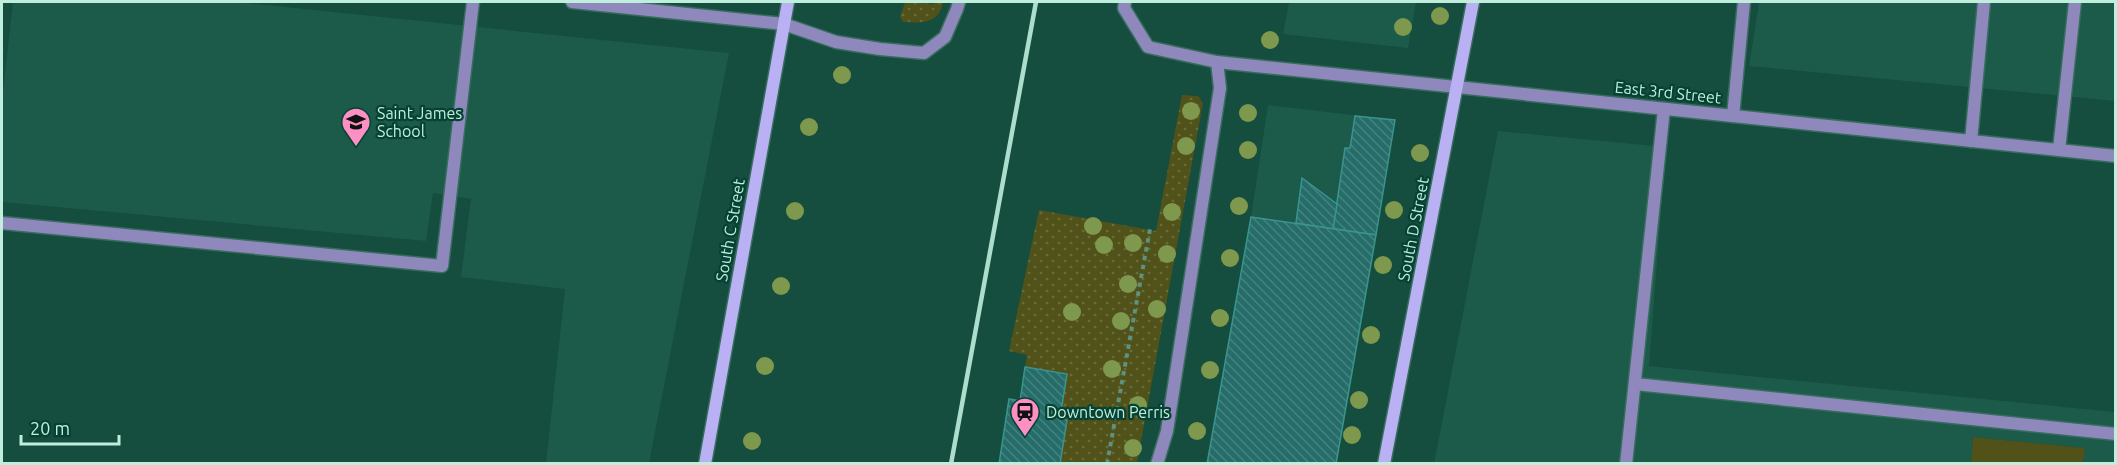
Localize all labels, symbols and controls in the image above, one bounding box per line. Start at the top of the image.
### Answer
street label: East 3rd Street [1614,77,1723,107]
place label: Saint James School [377,104,462,140]
school or university icon: Saint James School [340,106,372,148]
street label: South D Street [1394,175,1432,283]
street label: South C Street [712,176,748,283]
station icon: Downtown Perris [1009,396,1041,438]
place label: Downtown Perris [1046,403,1170,421]
scale bar [21,408,118,446]
text: 20 m [30,418,70,438]

